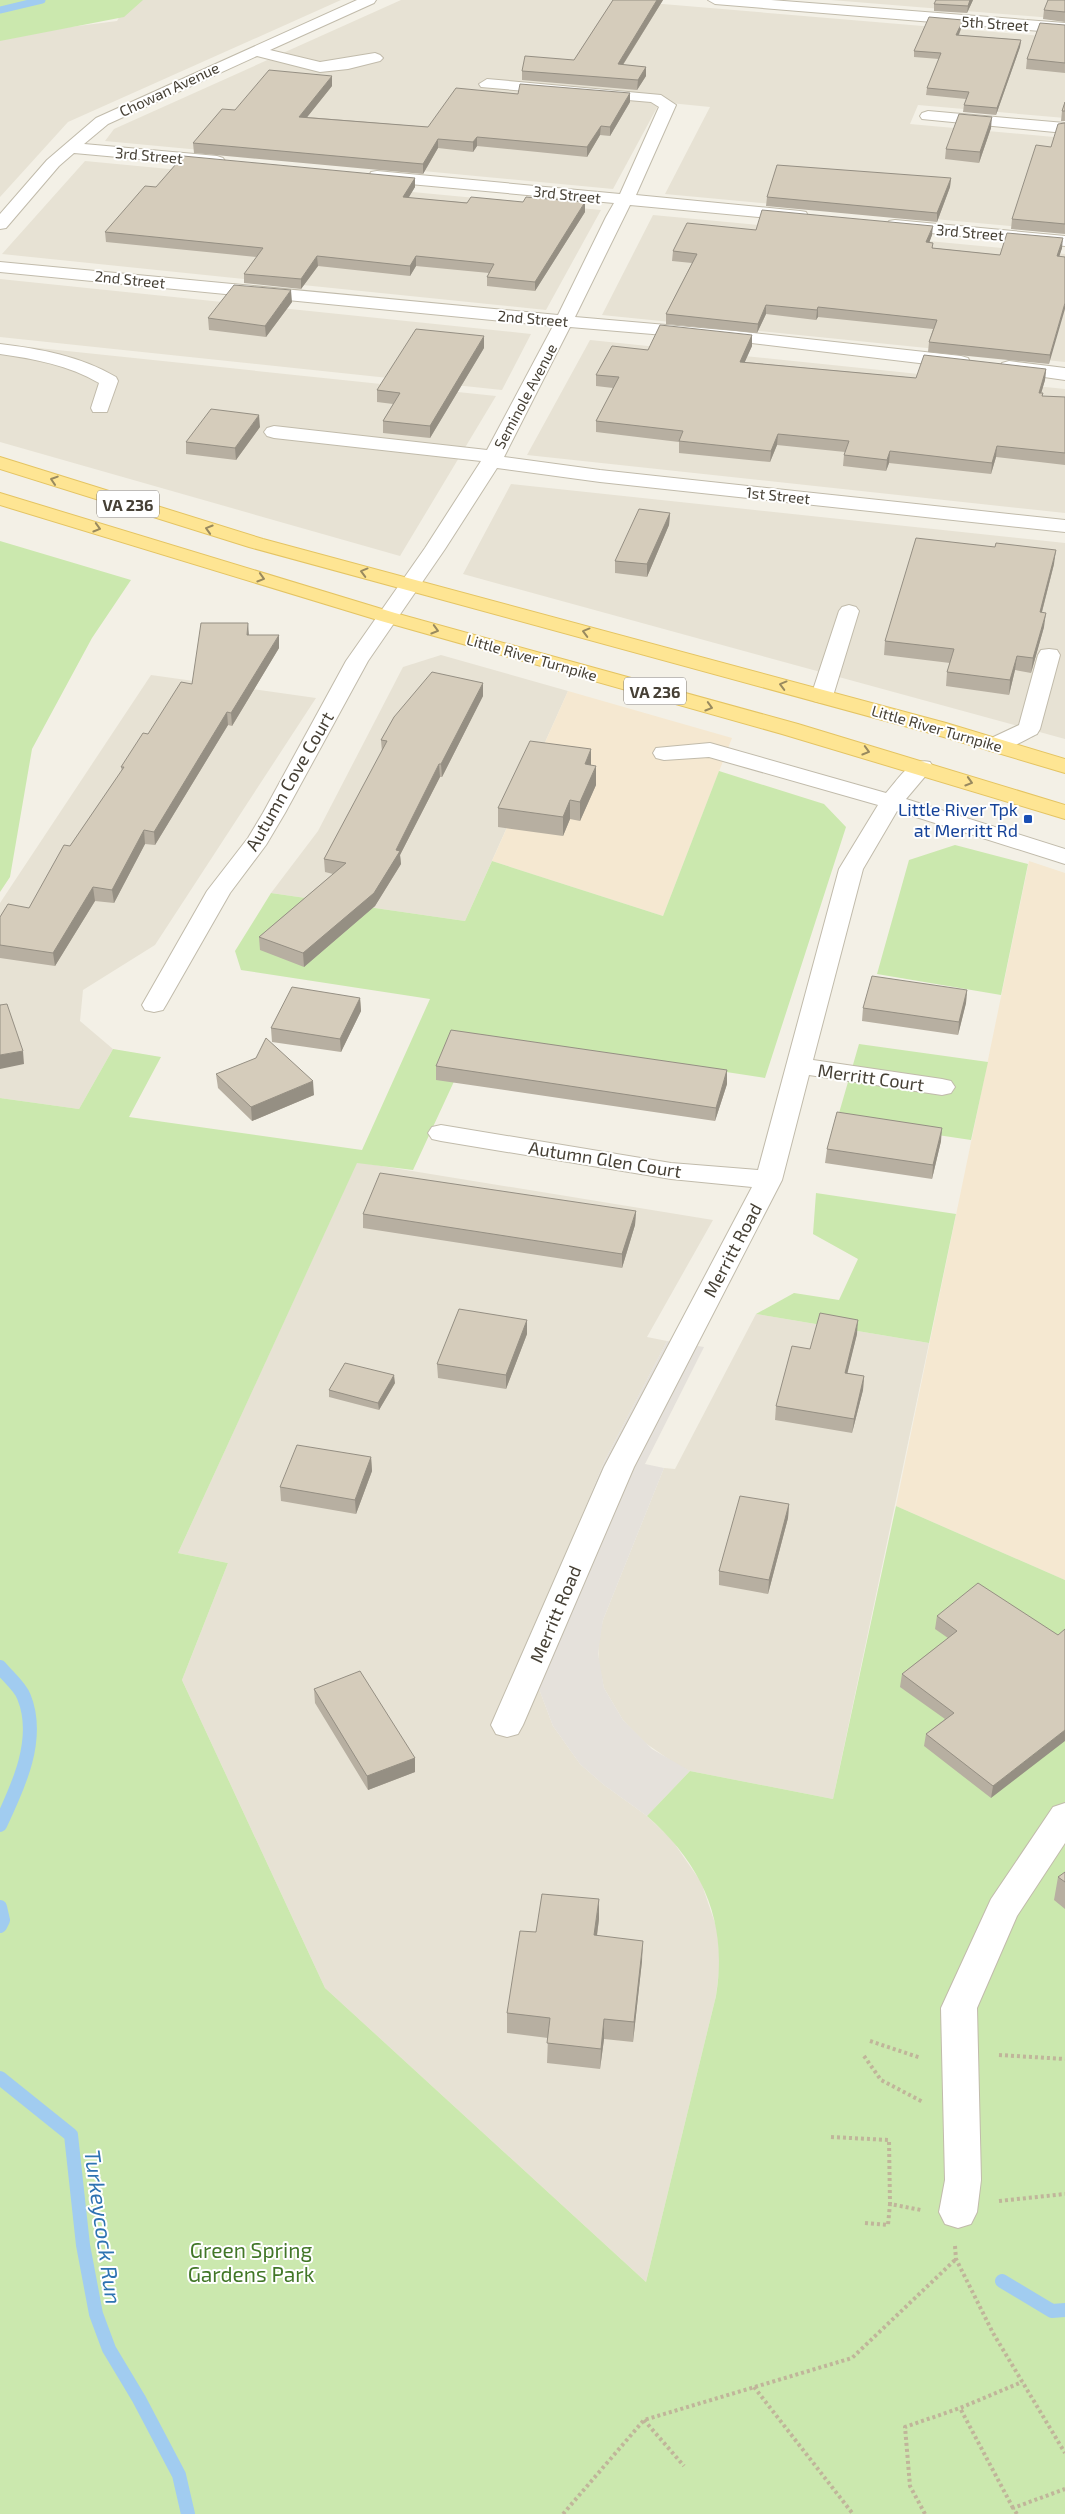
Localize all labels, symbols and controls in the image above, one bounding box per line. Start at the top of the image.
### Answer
street label: 5th Street [961,12,1030,34]
street label: Chowan Avenue [116,58,222,120]
street label: 3rd Street [114,143,184,167]
street label: 3rd Street [532,182,602,207]
street label: 3rd Street [935,220,1005,244]
street label: 2nd Street [94,266,166,292]
street label: 2nd Street [497,306,569,330]
street label: Seminole Avenue [490,340,560,452]
one-way arrow [51,476,59,486]
street label: 1st Street [745,483,811,507]
road number: VA 236 [97,490,159,518]
one-way arrow [92,522,101,532]
one-way arrow [206,524,214,534]
one-way arrow [360,567,368,577]
one-way arrow [257,572,265,582]
one-way arrow [430,625,438,635]
one-way arrow [583,628,591,638]
street label: Little River Turnpike [465,630,599,684]
road number: VA 236 [624,678,686,704]
one-way arrow [779,681,787,691]
one-way arrow [705,701,713,711]
street label: Little River Turnpike [870,701,1004,755]
street label: Autumn Cove Court [240,707,338,855]
one-way arrow [861,746,869,756]
one-way arrow [964,776,972,786]
place label: Little River Tpk at Merritt Rd [898,798,1018,841]
marker: Little River Tpk at Merritt Rd [1022,813,1034,825]
street label: Merritt Court [817,1059,926,1095]
street label: Autumn Glen Court [527,1136,683,1182]
street label: Merritt Road [698,1199,766,1301]
street label: Merritt Road [525,1562,585,1666]
water label: Turkeycock Run [79,2148,128,2306]
park label: Green Spring Gardens Park [188,2237,315,2286]

